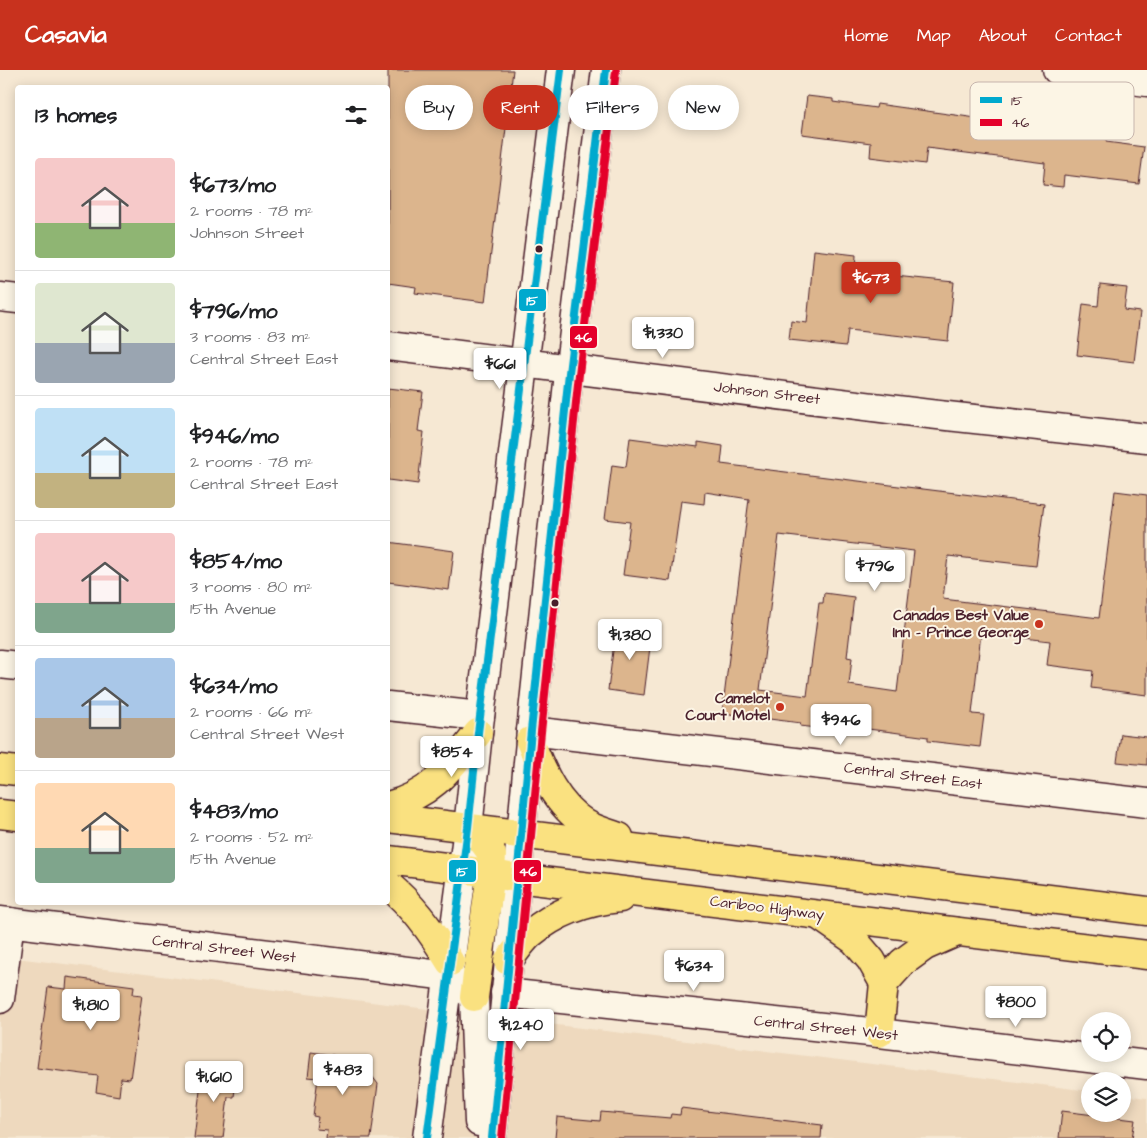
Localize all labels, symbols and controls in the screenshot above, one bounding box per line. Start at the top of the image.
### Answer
text: Casavia [25,18,107,52]
text: Home [844,23,889,48]
text: Map [917,23,951,48]
text: About [979,23,1027,48]
text: Contact [1055,23,1122,48]
legend [970,82,1134,140]
chip: Buy [405,85,473,130]
chip: Rent [483,85,558,130]
chip: Filters [568,85,658,130]
chip: New [668,85,739,130]
text: 15 [1011,91,1023,111]
text: 13 homes [35,101,117,130]
icon: filters [342,101,370,129]
text: 46 [1011,113,1030,133]
text: $673/mo [190,171,276,200]
icon: home [75,178,135,238]
text: 2 rooms · 78 m² [190,200,313,222]
text: Johnson Street [190,222,304,244]
unlabelled marker [534,244,544,254]
pin: $673 [841,262,901,304]
text: $673 [853,267,889,289]
line badge: 15 [518,288,547,312]
text: 15 [526,291,539,311]
text: $796/mo [190,297,277,326]
icon: home [75,303,135,363]
pin: $1,330 [622,316,704,359]
text: $1,330 [643,322,683,344]
line badge: 46 [569,325,598,349]
text: 3 rooms · 83 m² [190,326,310,348]
text: 46 [574,328,592,348]
text: Central Street East [190,348,338,370]
pin: $661 [470,348,530,390]
text: $661 [484,353,516,375]
street label: Johnson Street [713,376,821,410]
text: $946/mo [190,422,279,451]
icon: home [75,428,135,488]
text: 2 rooms · 78 m² [190,451,313,473]
text: Central Street East [190,473,338,495]
text: $854/mo [190,547,282,576]
pin: $796 [845,550,905,592]
icon: home [75,553,135,613]
text: $796 [856,555,894,577]
text: 3 rooms · 80 m² [190,576,312,598]
text: 15th Avenue [190,598,276,620]
unlabelled marker [550,598,560,608]
place label: Canadas Best Value Inn - Prince George [893,605,1029,645]
pin: $1,380 [589,618,671,661]
marker: Canadas Best Value Inn - Prince George [1033,618,1045,630]
text: $1,380 [609,624,651,646]
text: $634/mo [190,672,278,701]
icon: home [75,678,135,738]
place label: Camelot Court Motel [686,688,771,726]
text: 2 rooms · 66 m² [190,701,313,723]
marker: Camelot Court Motel [774,701,786,713]
pin: $946 [811,704,871,746]
text: $946 [822,709,860,731]
text: Central Street West [190,723,344,745]
pin: $854 [422,736,482,778]
text: $854 [431,741,473,763]
street label: Central Street East [843,757,983,795]
text: $483/mo [190,797,278,826]
icon: home [75,803,135,863]
text: 2 rooms · 52 m² [190,826,313,848]
text: 15th Avenue [190,848,276,870]
line badge: 15 [448,859,477,883]
line badge: 46 [513,859,542,883]
text: 15 [456,862,469,882]
text: 46 [519,862,537,882]
street label: Cariboo Highway [709,891,825,926]
street label: Central Street West [151,930,297,968]
pin: $634 [664,950,724,992]
text: $634 [675,955,713,977]
pin: $800 [986,986,1046,1028]
pin: $1,810 [50,988,132,1031]
text: $800 [996,991,1036,1013]
text: $1,810 [73,994,109,1016]
pin: $1,240 [480,1008,562,1051]
street label: Central Street West [753,1010,899,1046]
map controls [1081,1012,1131,1122]
button: locate [1081,1012,1131,1062]
text: $1,240 [499,1014,543,1036]
pin: $483 [313,1054,373,1096]
text: $483 [324,1059,362,1081]
pin: $1,610 [173,1060,255,1103]
text: $1,610 [196,1066,232,1088]
button: layers [1081,1072,1131,1122]

